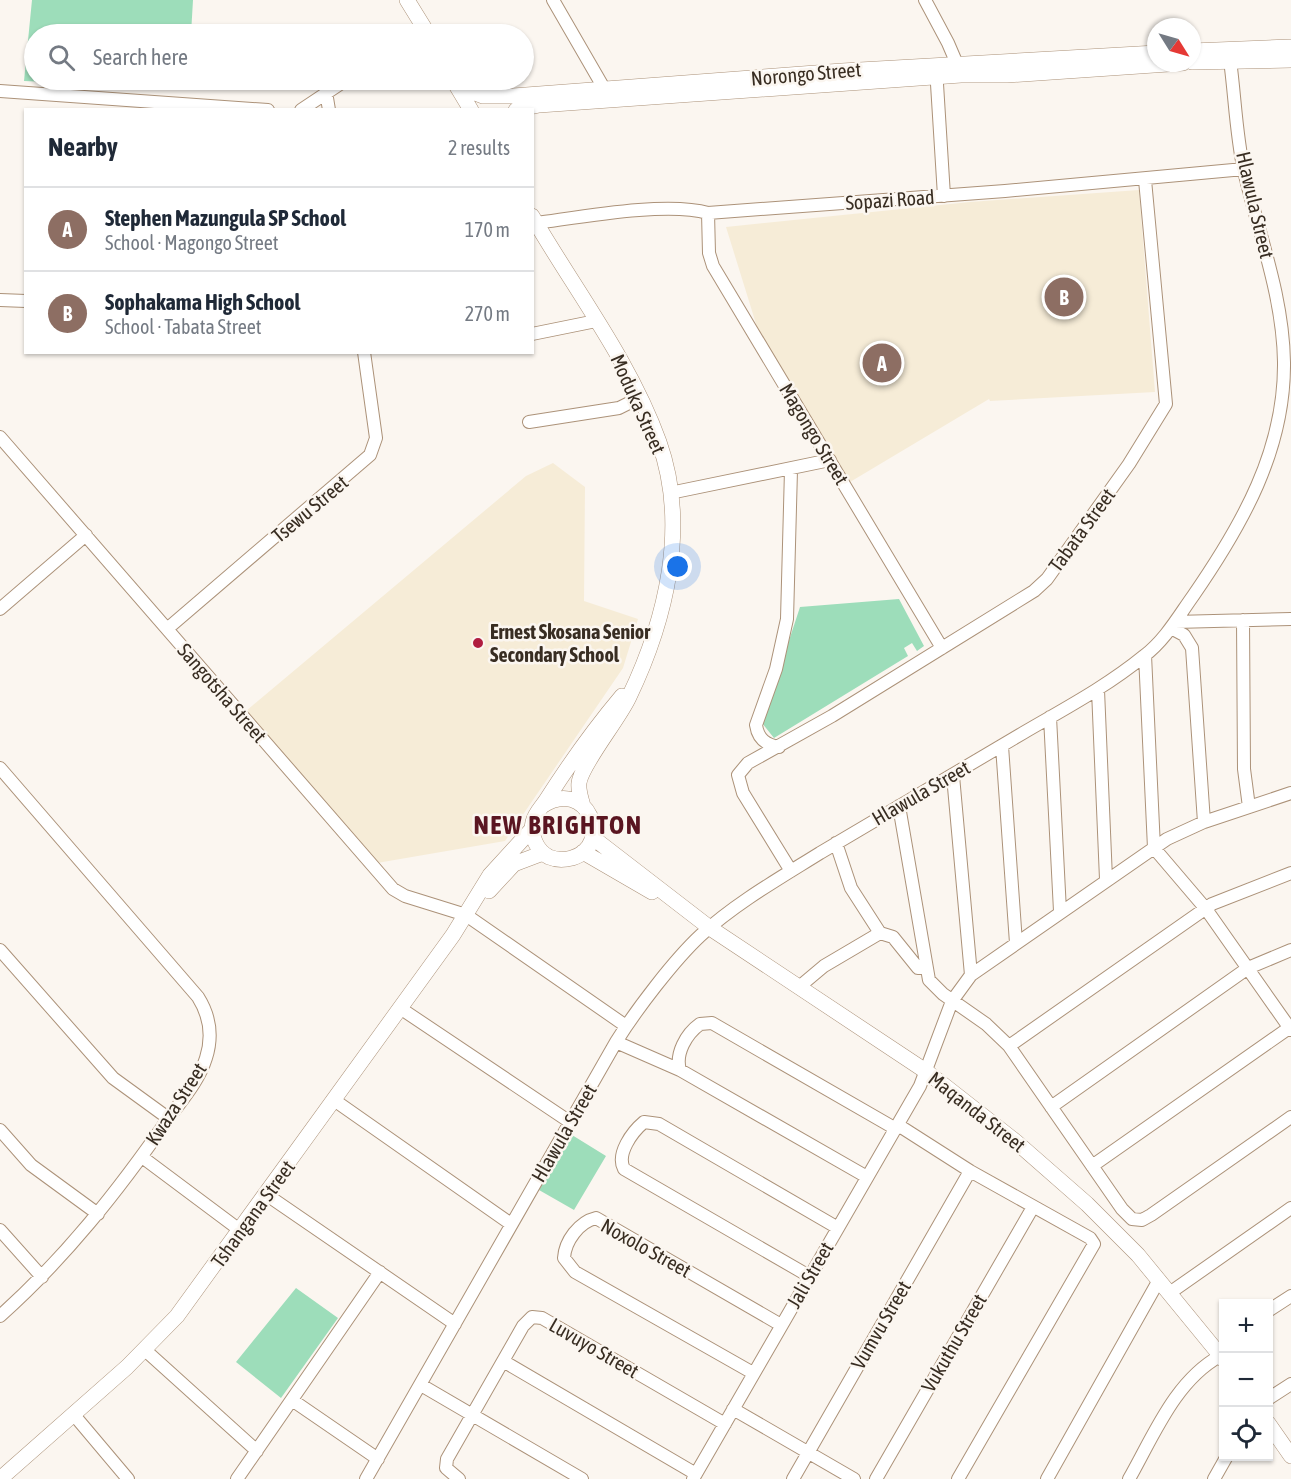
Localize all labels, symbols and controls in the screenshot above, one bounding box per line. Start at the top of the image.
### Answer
north arrow [1147,18,1201,72]
search box [24,24,534,90]
icon: search [45,41,78,74]
text: Search here [93,44,188,70]
street label: Norongo Street [750,57,862,90]
text: Nearby [48,132,118,162]
text: 2 results [448,136,510,159]
street label: Hlawula Street [1232,149,1279,261]
street label: Sopazi Road [845,185,935,214]
text: Stephen Mazungula SP School [105,205,346,231]
text: A [63,218,72,241]
text: 170 m [465,218,510,241]
text: School · Magongo Street [105,231,279,254]
pin: B [1044,274,1084,320]
text: Sophakama High School [105,289,300,315]
text: B [63,302,72,325]
text: 270 m [465,302,510,325]
text: School · Tabata Street [105,315,262,338]
pin: A [862,340,902,386]
street label: Moduka Street [606,350,671,457]
street label: Magongo Street [775,379,854,489]
street label: Tsewu Street [267,470,352,547]
street label: Tabata Street [1044,483,1120,576]
your location [663,552,692,581]
place label: Ernest Skosana Senior Secondary School [490,620,651,666]
marker: Ernest Skosana Senior Secondary School [471,636,485,650]
street label: Sangotsha Street [173,639,272,747]
street label: Hlawula Street [868,755,974,830]
district label: NEW BRIGHTON [473,810,643,840]
street label: Kwaza Street [141,1058,211,1149]
street label: Maqanda Street [924,1067,1031,1157]
street label: Hlawula Street [526,1080,601,1186]
street label: Tshangana Street [206,1156,299,1272]
street label: Noxolo Street [597,1213,695,1282]
street label: Jali Street [782,1238,838,1312]
street label: Vumvu Street [846,1276,915,1373]
street label: Vukuthu Street [916,1289,991,1396]
map controls [1219,1299,1273,1461]
button: + [1219,1299,1273,1353]
street label: Luvuyo Street [545,1313,643,1382]
button: − [1219,1353,1273,1407]
button: locate [1219,1407,1273,1461]

